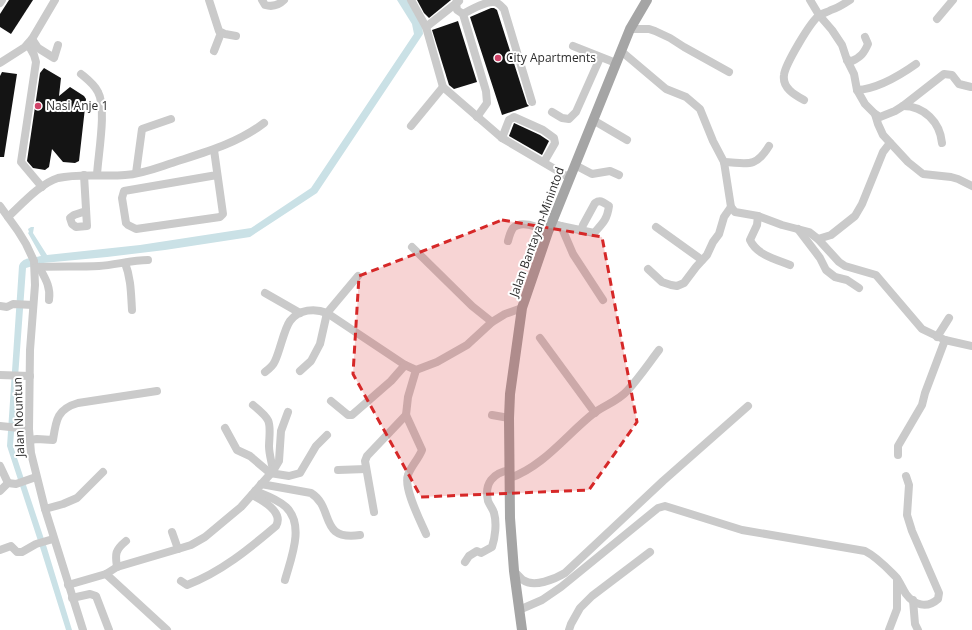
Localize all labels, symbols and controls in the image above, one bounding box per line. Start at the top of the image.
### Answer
place label: City Apartments [506,49,596,66]
marker: City Apartments [493,53,503,63]
place label: Nasi Anje 1 [46,97,108,114]
marker: Nasi Anje 1 [33,101,43,111]
street label: Jalan Bantayan-Minintod [505,165,568,300]
street label: Jalan Nountun [9,377,28,458]

